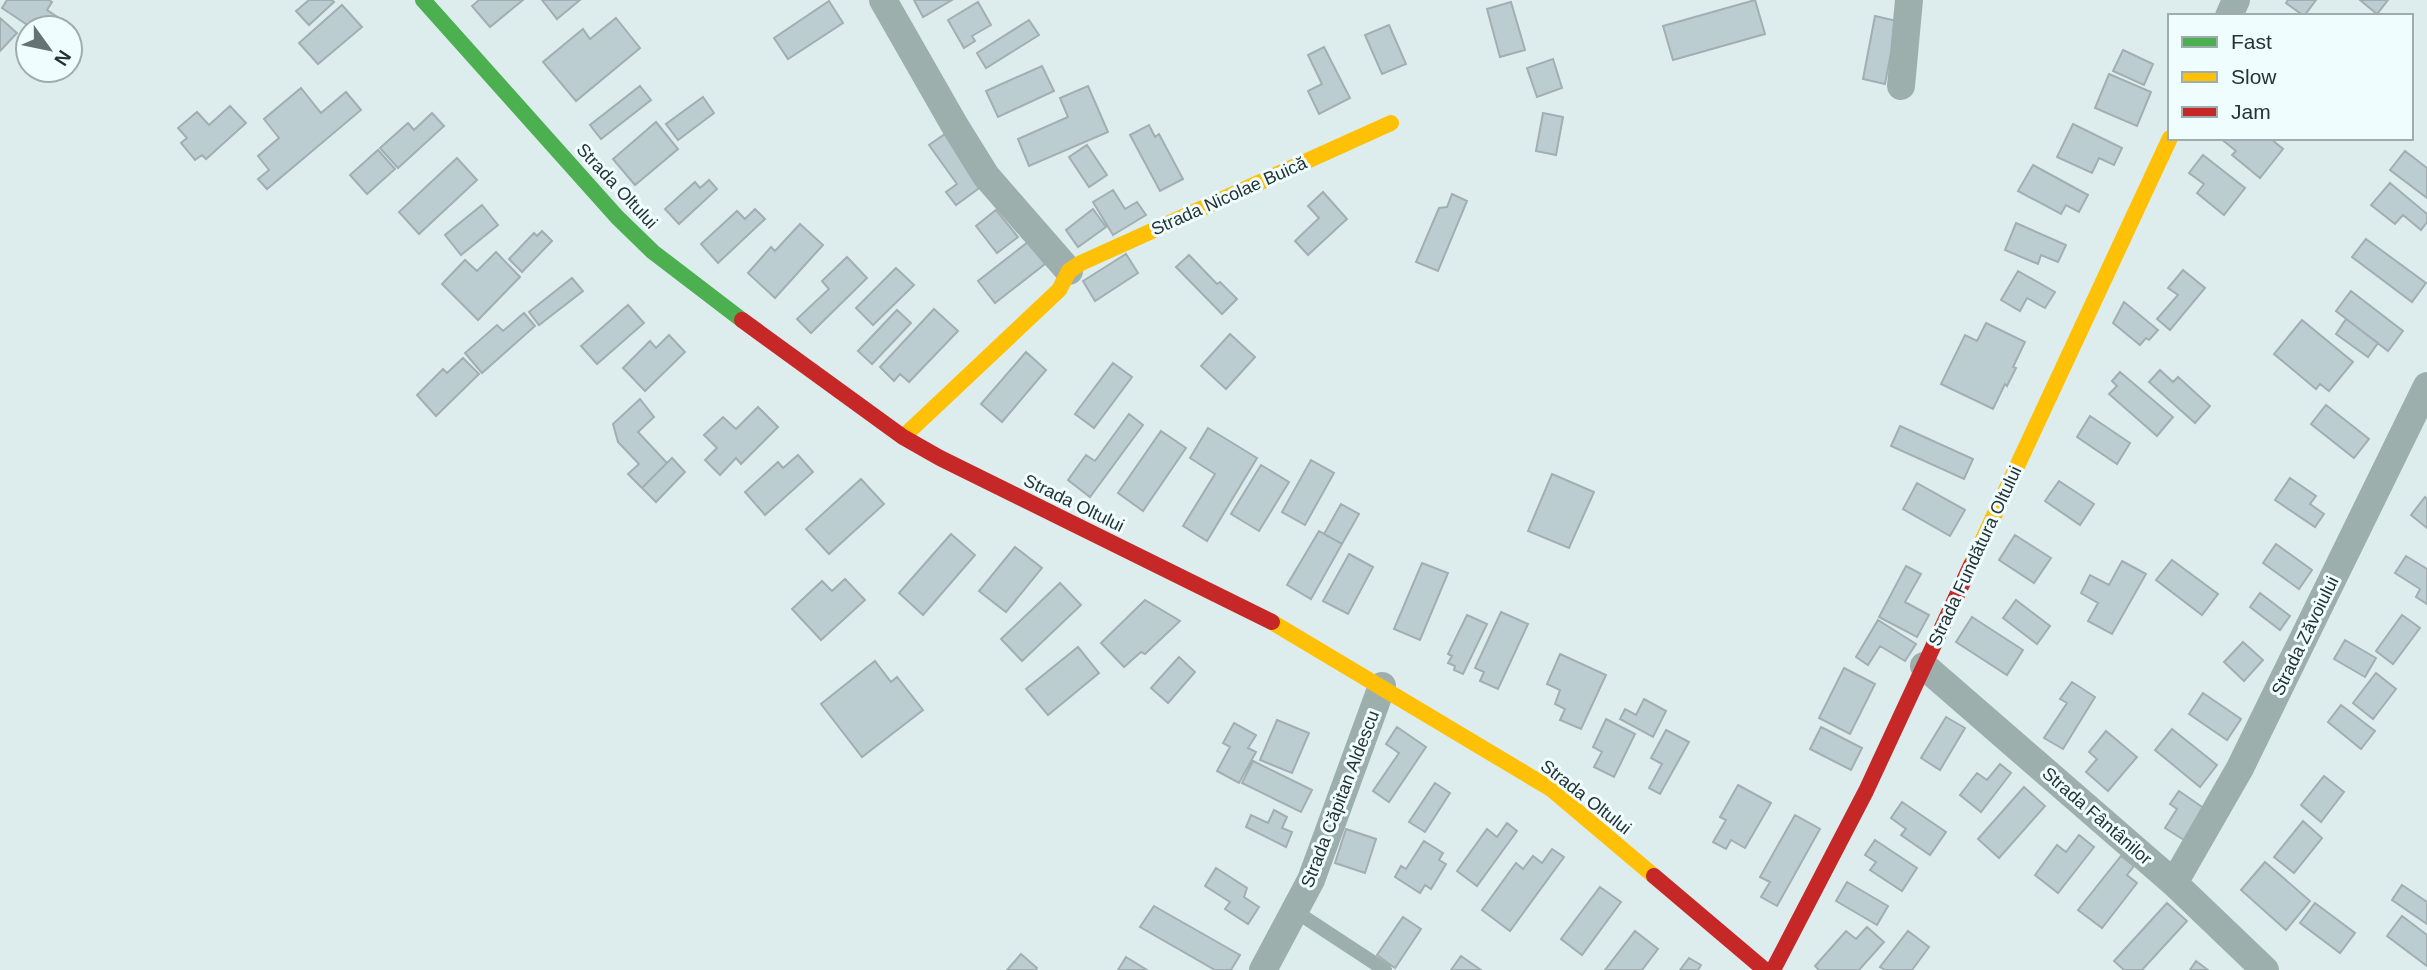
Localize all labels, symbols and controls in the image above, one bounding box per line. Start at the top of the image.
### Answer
north arrow [14,14,84,84]
legend [2168,14,2413,140]
text: Fast [2231,30,2272,53]
text: N [50,47,75,69]
text: Slow [2231,65,2277,88]
text: Jam [2231,100,2271,123]
street label: Strada Oltului [572,139,662,233]
street label: Strada Nicolae Buică [1148,152,1311,239]
street label: Strada Fundătura Oltului [1924,463,2026,649]
street label: Strada Oltului [1021,470,1127,536]
street label: Strada Zăvoiului [2268,573,2342,699]
street label: Strada Căpitan Aldescu [1297,708,1383,890]
street label: Strada Oltului [1537,756,1635,838]
street label: Strada Fântânilor [2038,763,2156,869]

